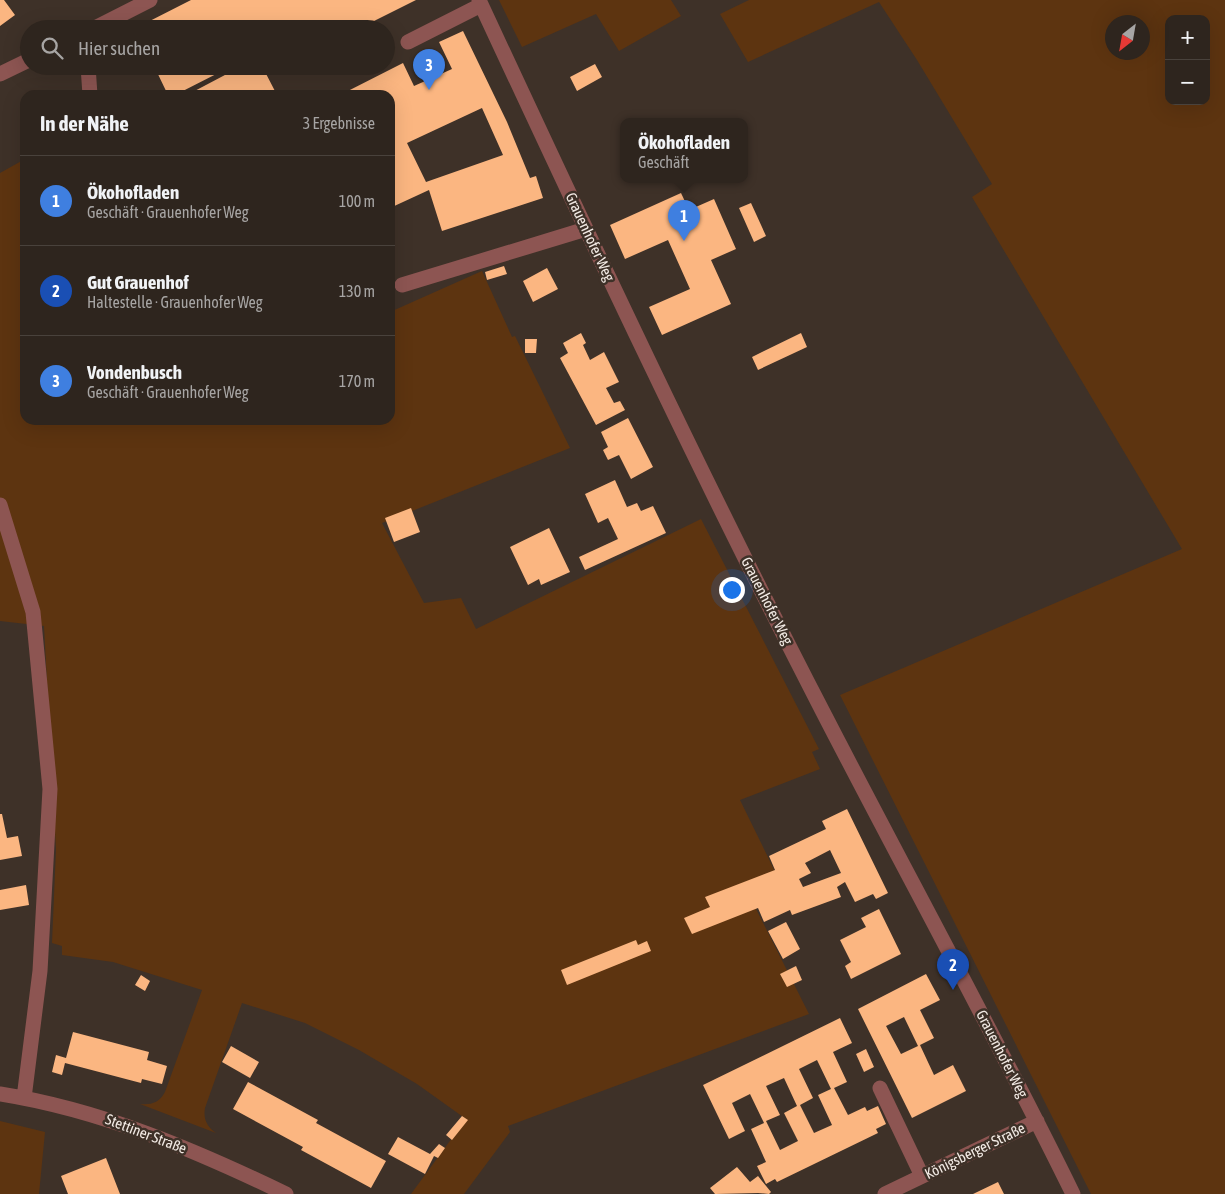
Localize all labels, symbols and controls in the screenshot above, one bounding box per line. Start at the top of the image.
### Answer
north arrow [1105,15,1150,60]
map controls [1165,15,1210,105]
button: + [1165,15,1210,60]
search box [20,20,395,75]
icon: search [38,34,66,62]
text: Hier suchen [78,37,160,59]
pin: 3 [413,49,445,90]
button: − [1165,60,1210,105]
text: In der Nähe [40,111,129,135]
text: 3 Ergebnisse [303,114,375,132]
popup [620,118,748,183]
text: Ökohofladen [638,131,730,153]
text: Geschäft [638,153,689,171]
text: Ökohofladen [87,181,179,203]
street label: Grauenhofer Weg [563,190,619,284]
text: 1 [52,192,60,210]
text: 100 m [339,192,375,210]
pin: 1 [668,200,700,241]
text: Geschäft · Grauenhofer Weg [87,203,249,221]
text: Gut Grauenhof [87,271,189,293]
text: 2 [52,282,60,300]
text: 130 m [339,282,375,300]
text: Haltestelle · Grauenhofer Weg [87,293,263,311]
text: Vondenbusch [87,361,182,383]
text: 3 [52,372,60,390]
text: 170 m [339,372,375,390]
text: Geschäft · Grauenhofer Weg [87,383,249,401]
street label: Grauenhofer Weg [738,554,797,648]
your location [719,577,745,603]
pin: 2 [937,949,969,990]
street label: Grauenhofer Weg [973,1007,1032,1101]
street label: Stettiner Straße [103,1110,189,1157]
street label: Königsberger Straße [922,1119,1028,1182]

